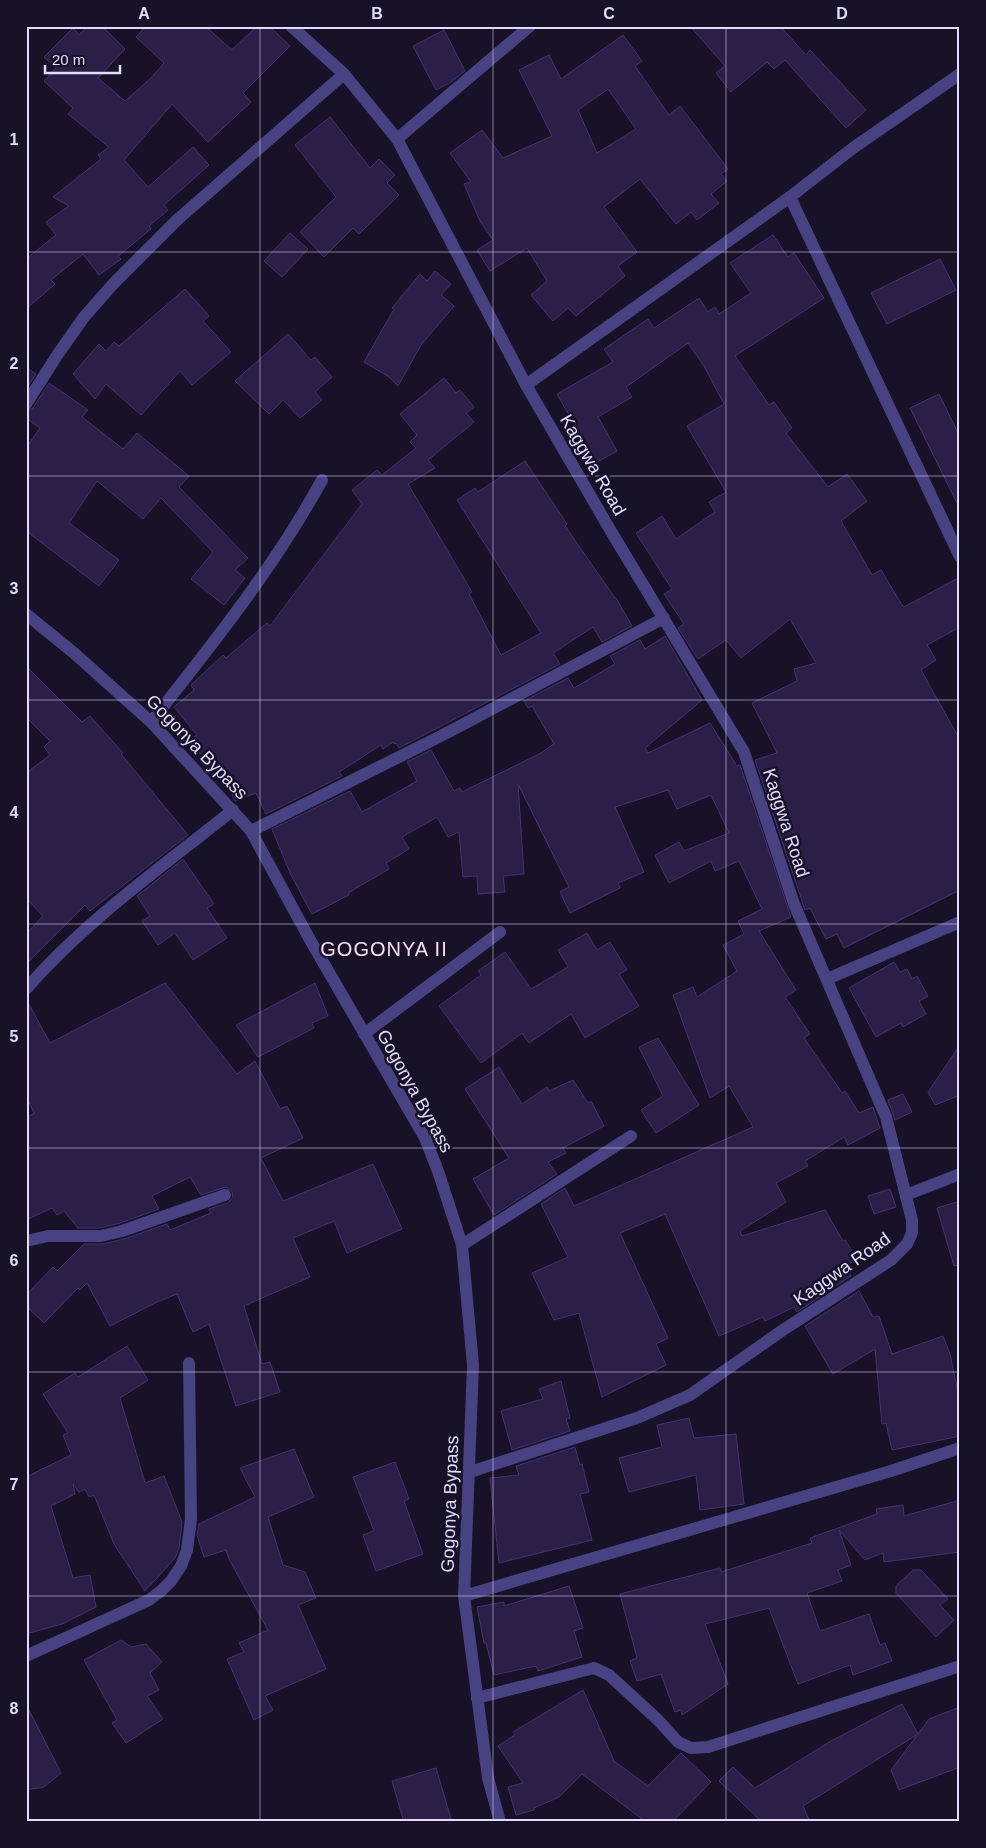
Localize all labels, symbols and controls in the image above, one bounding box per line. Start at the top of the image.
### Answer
text: A [138,5,150,22]
text: B [371,5,383,22]
text: C [603,5,615,22]
text: D [836,5,848,22]
scale bar [45,42,120,74]
text: 20 m [52,51,85,68]
text: 1 [10,131,19,148]
text: 2 [10,355,19,372]
street label: Kaggwa Road [556,411,630,519]
text: 3 [10,580,19,597]
street label: Gogonya Bypass [142,691,252,803]
street label: Kaggwa Road [759,766,813,880]
text: 4 [10,804,19,821]
district label: GOGONYA II [320,938,448,960]
street label: Gogonya Bypass [373,1026,457,1156]
text: 5 [10,1028,19,1045]
street label: Kaggwa Road [790,1228,894,1310]
text: 6 [10,1252,19,1269]
street label: Gogonya Bypass [438,1435,462,1573]
text: 7 [10,1476,19,1493]
text: 8 [10,1700,19,1717]

